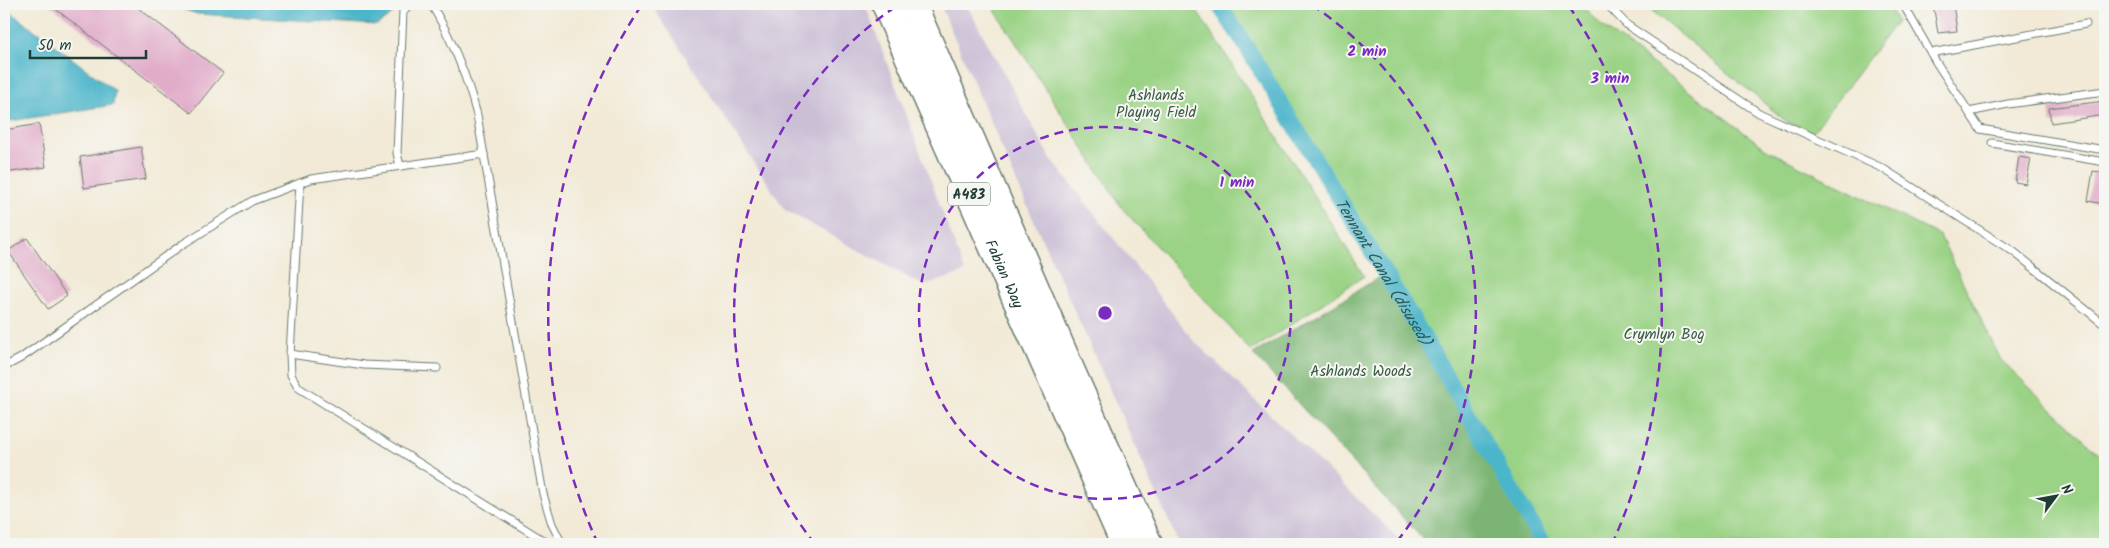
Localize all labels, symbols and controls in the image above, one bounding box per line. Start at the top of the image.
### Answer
scale bar [30,28,146,60]
text: 50 m [38,34,72,58]
text: 2 min [1347,40,1387,64]
text: 3 min [1590,67,1629,91]
park label: Ashlands Playing Field [1116,84,1196,125]
text: 1 min [1220,171,1254,195]
road number: A483 [948,182,990,205]
water label: Tennant Canal (disused) [1328,194,1438,353]
street label: Fabian Way [978,236,1030,313]
centre of rings [1096,304,1114,322]
park label: Crymlyn Bog [1623,323,1705,347]
park label: Ashlands Woods [1310,360,1412,384]
north arrow [2032,470,2082,520]
text: N [2055,480,2078,499]

